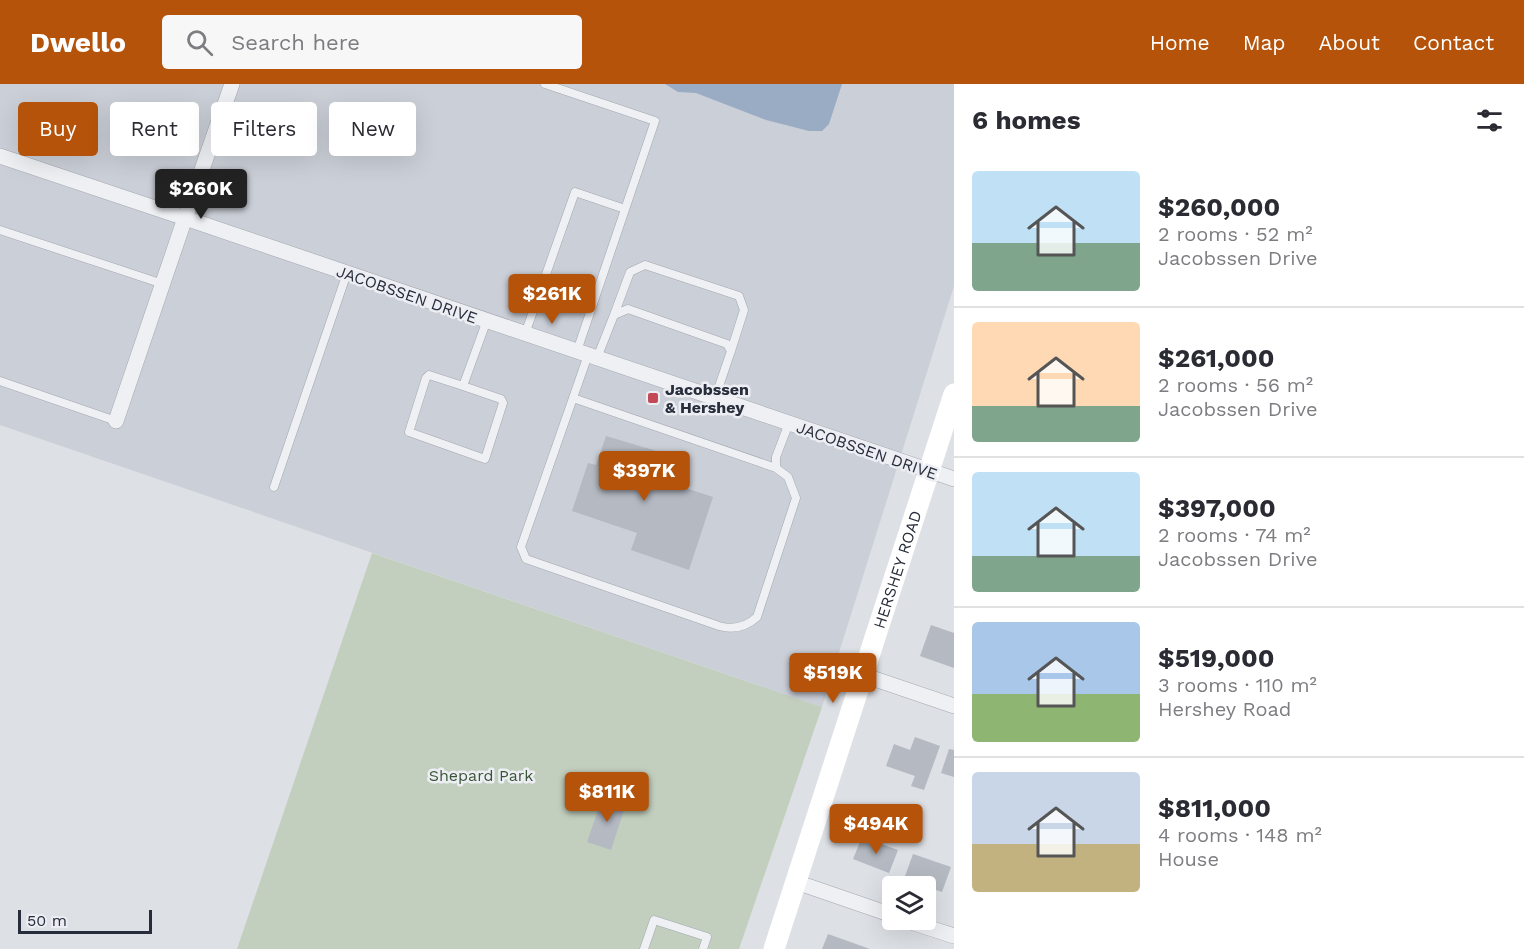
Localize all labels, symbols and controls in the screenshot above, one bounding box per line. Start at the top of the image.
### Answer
search box [162,15,582,69]
text: Dwello [30,26,126,59]
icon: search [183,26,216,59]
text: Search here [231,30,360,55]
text: Home [1150,30,1210,55]
text: Map [1243,30,1286,55]
text: About [1319,30,1380,55]
text: Contact [1413,30,1494,55]
chip: Buy [18,102,98,156]
chip: Rent [110,102,199,156]
chip: Filters [211,102,317,156]
chip: New [329,102,416,156]
icon: filters [1473,104,1506,137]
text: 6 homes [972,105,1081,135]
pin: $260K [159,169,243,220]
text: $260K [169,176,233,200]
text: $260,000 [1158,192,1280,222]
icon: home [1020,195,1092,267]
text: 2 rooms · 52 m² [1158,222,1313,246]
text: Jacobssen Drive [1158,246,1318,270]
street label: JACOBSSEN DRIVE [334,261,480,327]
pin: $261K [510,274,594,325]
text: $261K [522,281,582,305]
text: $261,000 [1158,343,1274,373]
icon: home [1020,346,1092,418]
text: 2 rooms · 56 m² [1158,373,1313,397]
place label: Jacobssen & Hershey [665,380,749,417]
marker: Jacobssen & Hershey [646,391,660,405]
text: Jacobssen Drive [1158,397,1318,421]
street label: JACOBSSEN DRIVE [794,417,940,483]
pin: $397K [602,451,686,502]
text: $397K [613,458,675,482]
text: $397,000 [1158,493,1276,523]
icon: home [1020,496,1092,568]
street label: HERSHEY ROAD [870,508,926,631]
text: 2 rooms · 74 m² [1158,523,1311,547]
text: Jacobssen Drive [1158,547,1318,571]
text: $519,000 [1158,643,1274,673]
icon: home [1020,646,1092,718]
pin: $519K [791,653,875,704]
text: $519K [803,660,863,684]
text: 3 rooms · 110 m² [1158,673,1317,697]
text: Hershey Road [1158,697,1291,721]
park label: Shepard Park [429,766,533,785]
pin: $811K [565,772,649,823]
text: $811K [579,779,635,803]
text: $811,000 [1158,793,1271,823]
icon: home [1020,796,1092,868]
pin: $494K [834,804,918,855]
text: $494K [844,811,908,835]
text: 4 rooms · 148 m² [1158,823,1322,847]
text: House [1158,847,1219,871]
map controls [882,876,936,930]
button: layers [882,876,936,930]
scale bar [18,907,152,934]
text: 50 m [27,911,67,930]

